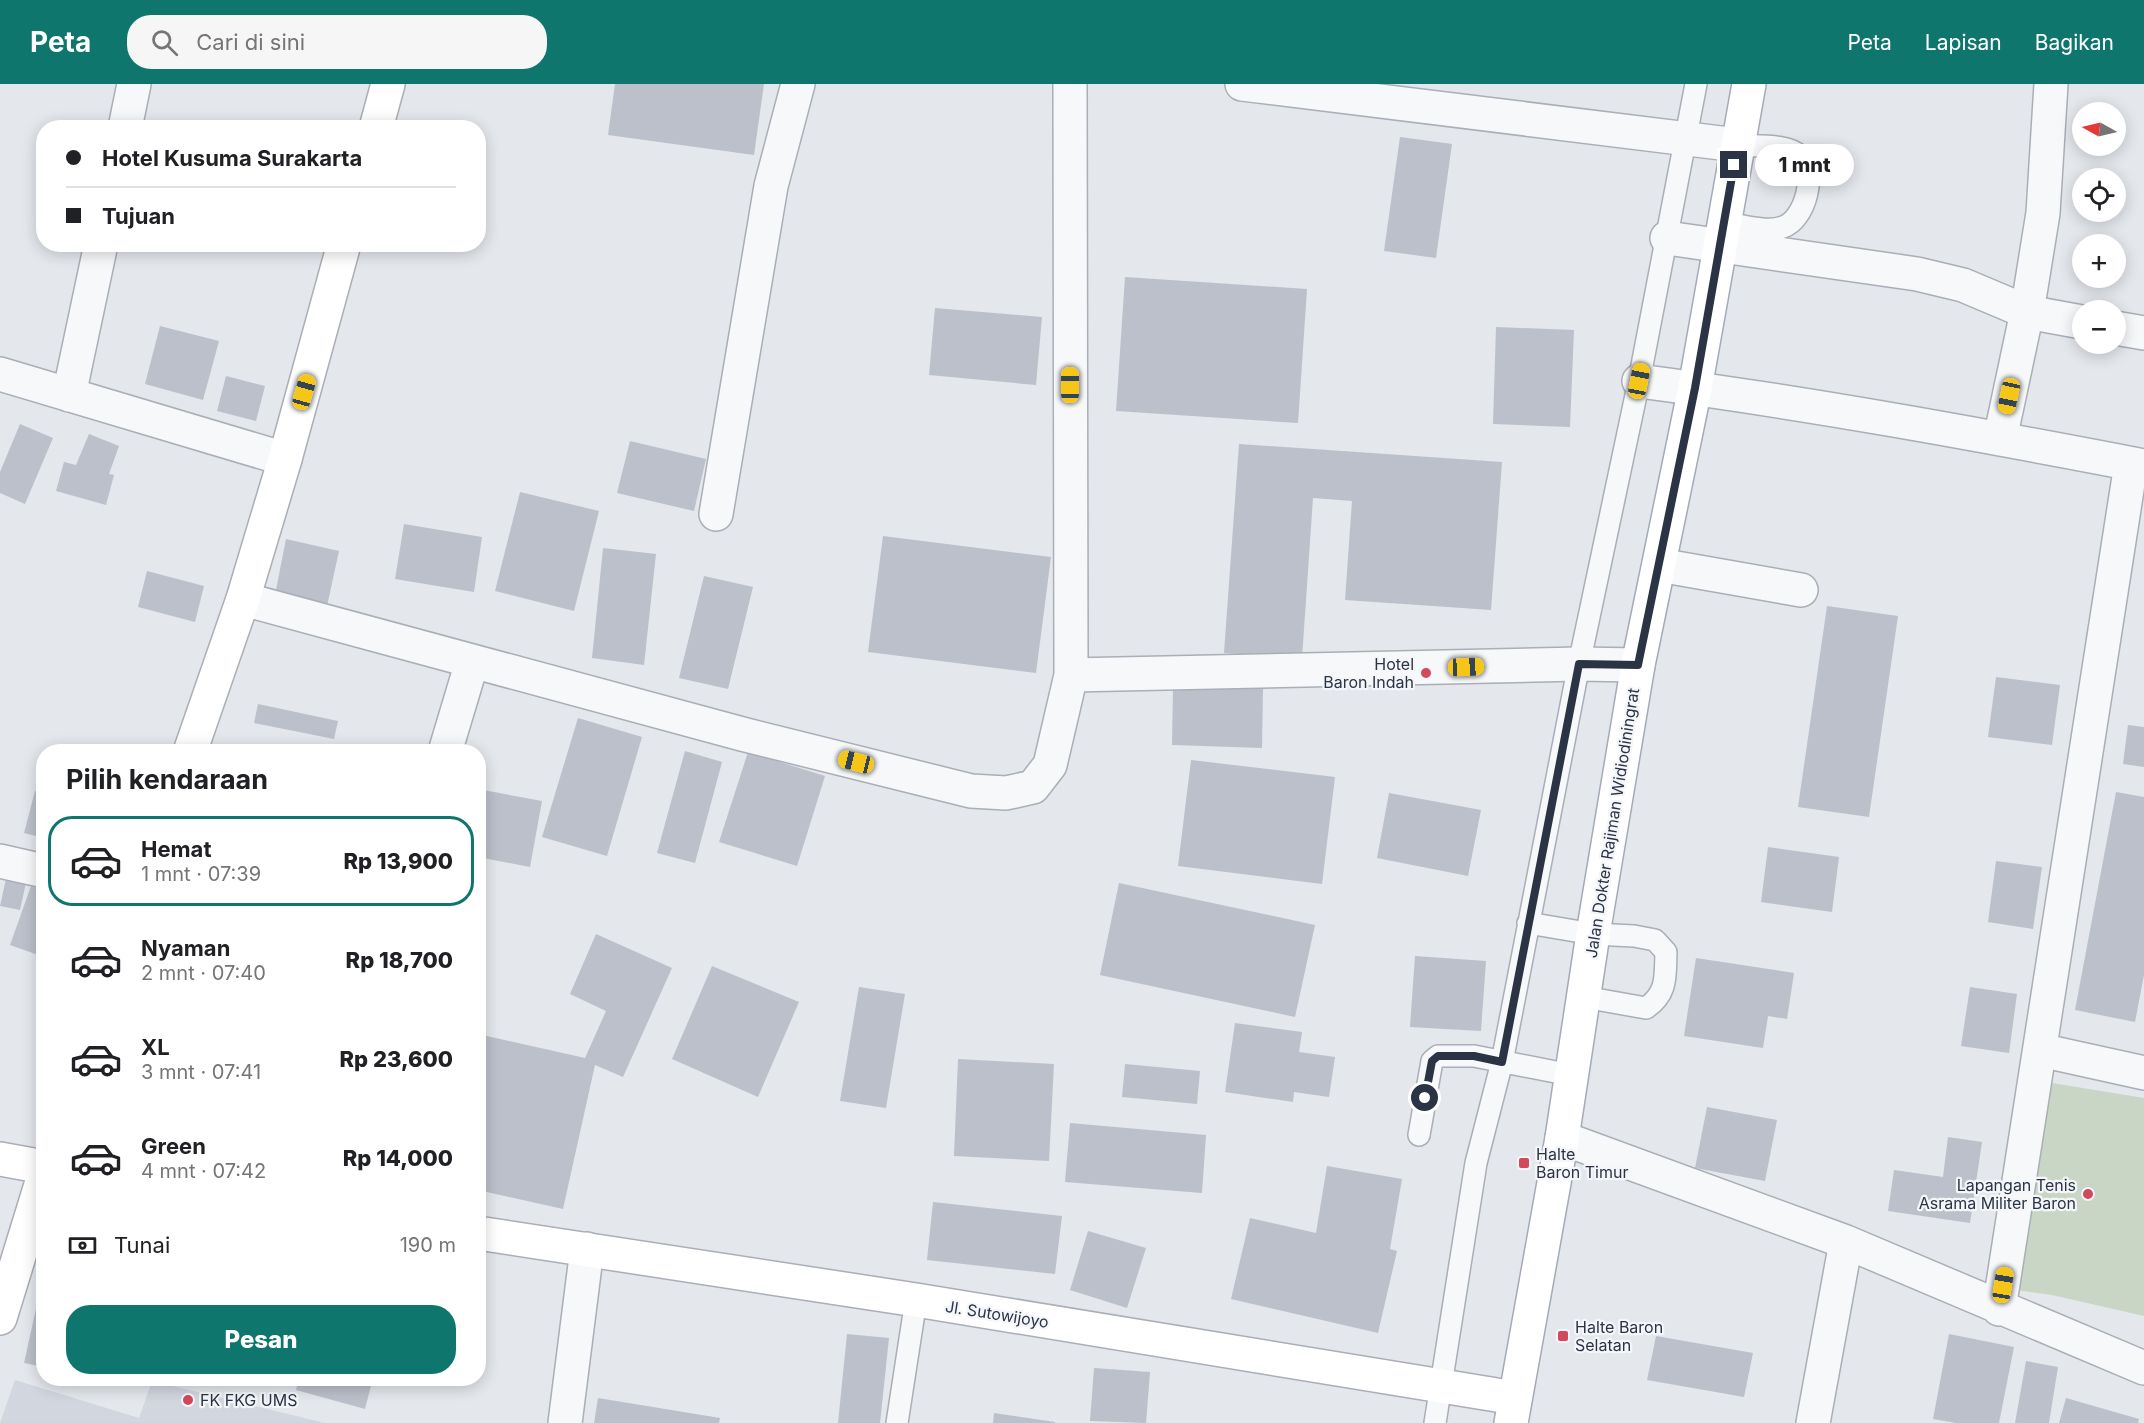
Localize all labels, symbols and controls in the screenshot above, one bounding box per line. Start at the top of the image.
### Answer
search box [127,15,547,69]
text: Peta [30,25,91,59]
icon: search [148,26,181,59]
text: Cari di sini [196,29,305,55]
text: Peta [1848,30,1892,55]
text: Lapisan [1925,30,2002,55]
text: Bagikan [2035,30,2114,55]
north arrow [2072,102,2126,156]
map controls [2072,102,2126,354]
callout: 1 mnt [1755,144,1854,186]
text: Hotel Kusuma Surakarta [102,145,362,171]
route end [1720,151,1747,178]
text: 1 mnt [1778,153,1831,177]
button: locate [2072,168,2126,222]
text: Tujuan [102,203,175,229]
button: + [2072,234,2126,288]
button: − [2072,300,2126,354]
car [1627,362,1651,400]
car [1061,367,1079,403]
car [290,372,318,412]
car [1996,377,2022,415]
place label: Hotel Baron Indah [1323,654,1414,692]
car [1448,657,1484,677]
marker: Hotel Baron Indah [1419,666,1433,680]
street label: Jalan Dokter Rajiman Widiodiningrat [1581,687,1643,959]
car [836,749,876,775]
text: Pilih kendaraan [66,763,268,796]
icon: car [69,834,123,888]
text: Hemat [141,836,211,862]
text: Rp 13,900 [343,848,453,874]
text: 1 mnt · 07:39 [141,862,261,886]
icon: car [69,933,123,987]
text: Nyaman [141,935,230,961]
text: Rp 18,700 [346,947,453,973]
text: 2 mnt · 07:40 [141,961,266,985]
icon: car [69,1032,123,1086]
text: XL [141,1034,170,1060]
text: Rp 23,600 [339,1046,453,1072]
text: 3 mnt · 07:41 [141,1060,261,1084]
route start [1411,1084,1438,1111]
icon: car [69,1131,123,1185]
text: Green [141,1133,206,1159]
place label: Halte Baron Timur [1536,1144,1628,1182]
text: Rp 14,000 [343,1145,453,1171]
marker: Halte Baron Timur [1517,1156,1531,1170]
text: 4 mnt · 07:42 [141,1159,266,1183]
place label: Lapangan Tenis Asrama Militer Baron [1919,1175,2076,1213]
marker: Lapangan Tenis Asrama Militer Baron [2081,1187,2095,1201]
icon: cash [66,1229,99,1262]
text: Tunai [114,1232,170,1258]
text: 190 m [400,1233,456,1257]
car [1991,1266,2015,1304]
street label: Jl. Sutowijoyo [944,1296,1050,1332]
button: Pesan [66,1305,456,1374]
place label: Halte Baron Selatan [1575,1317,1663,1355]
marker: Halte Baron Selatan [1556,1329,1570,1343]
place label: FK FKG UMS [200,1390,297,1410]
marker: FK FKG UMS [181,1393,195,1407]

